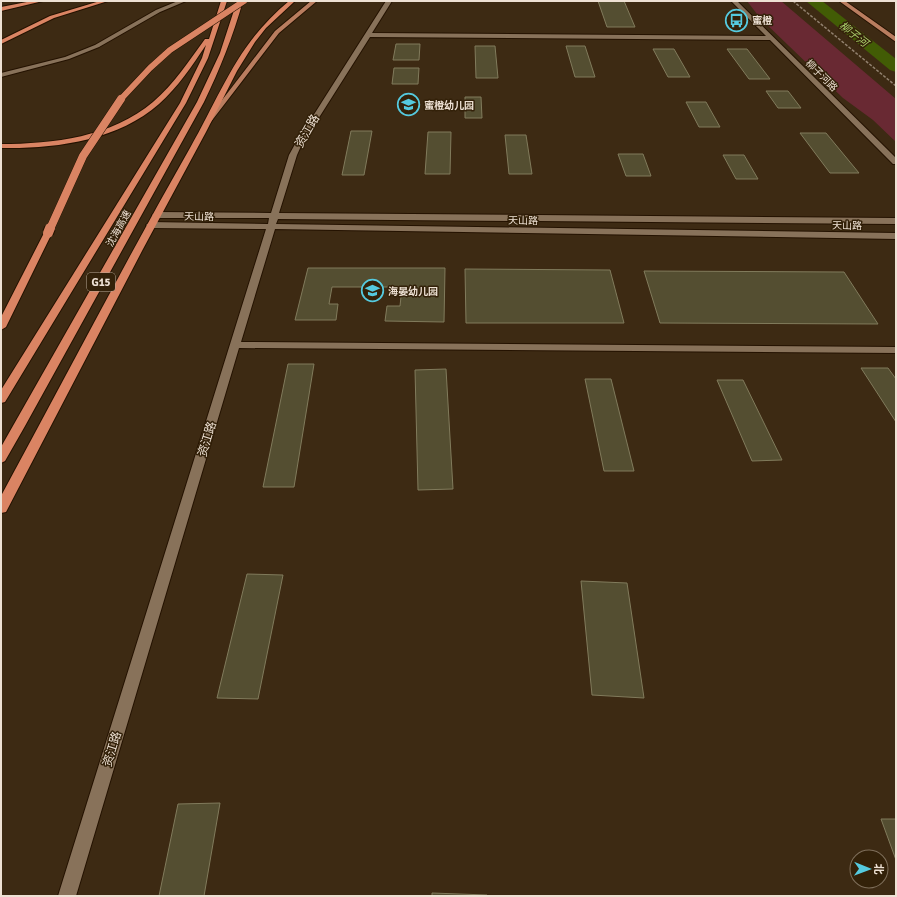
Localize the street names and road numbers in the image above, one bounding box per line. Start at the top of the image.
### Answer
street label: 柳子河路 [803,57,840,94]
street label: 资江路 [292,112,323,151]
street label: 沈海高速 [104,208,134,249]
street label: 天山路 [184,211,214,223]
street label: 天山路 [508,215,538,227]
street label: 天山路 [832,220,862,232]
road number: G15 [87,273,115,291]
street label: 资江路 [195,420,220,459]
street label: 资江路 [100,730,125,769]

